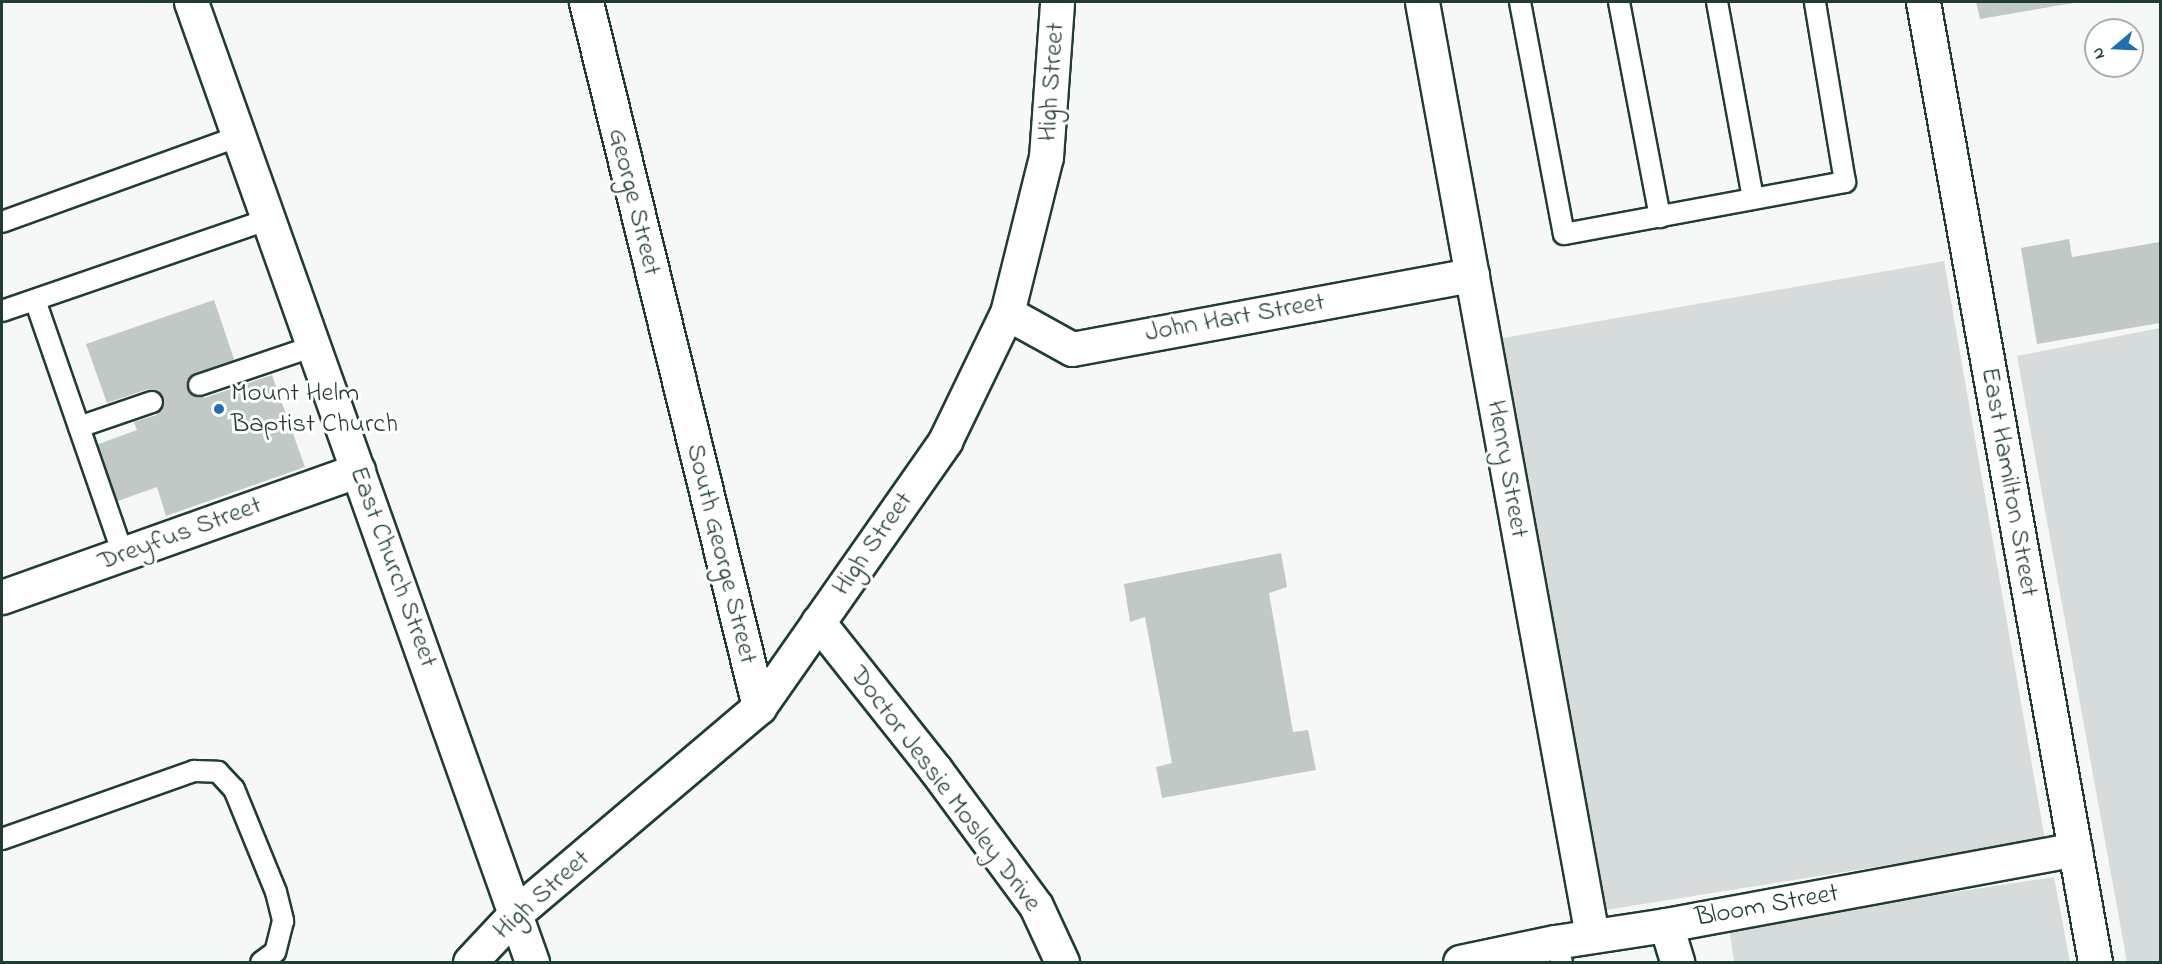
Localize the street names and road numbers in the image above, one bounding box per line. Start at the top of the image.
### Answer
street label: High Street [1032,21,1072,143]
street label: George Street [600,125,668,279]
street label: John Hart Street [1143,286,1327,350]
street label: East Hamilton Street [1973,365,2045,599]
street label: Henry Street [1479,398,1535,540]
street label: South George Street [678,441,764,667]
street label: East Church Street [342,462,444,672]
street label: High Street [826,486,920,602]
street label: Dreyfus Street [94,489,266,579]
street label: Doctor Jessie Mosley Drive [842,660,1048,918]
street label: High Street [487,843,597,947]
street label: Bloom Street [1693,877,1841,935]

